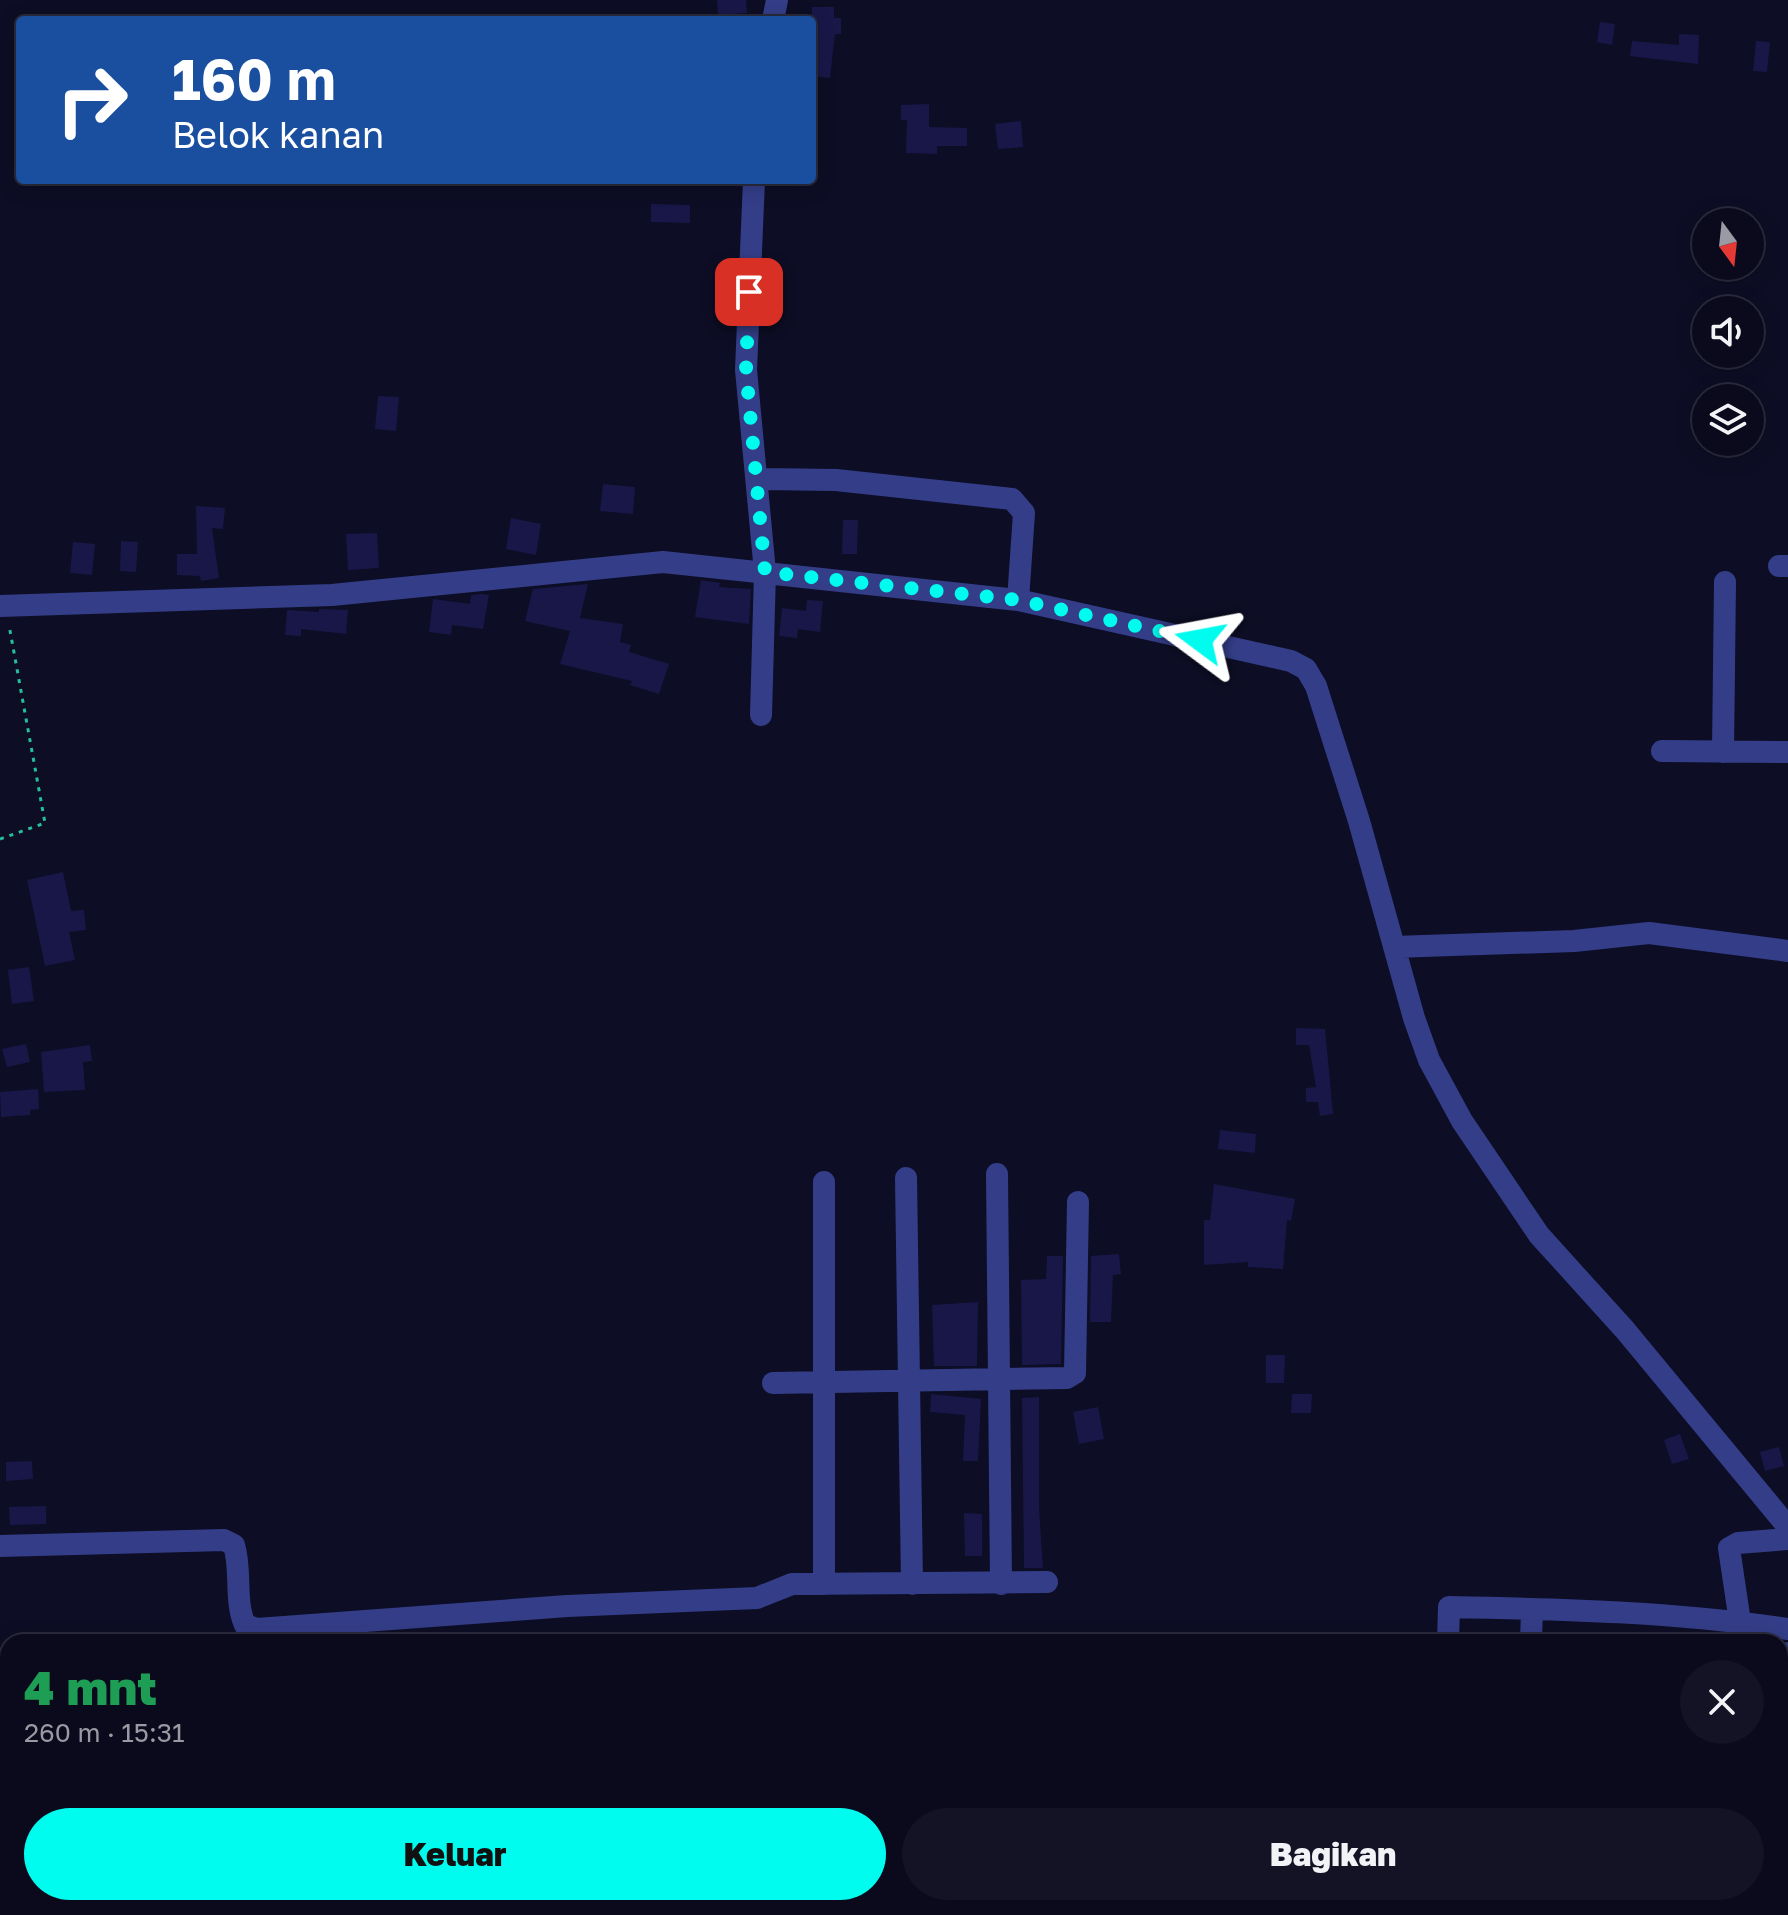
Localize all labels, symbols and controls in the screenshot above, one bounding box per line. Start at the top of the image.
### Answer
text: 160 m [172,45,336,112]
icon: right [40,48,144,152]
text: Belok kanan [172,113,384,156]
north arrow [1692,208,1764,280]
map controls [1692,208,1764,456]
pin [715,258,783,326]
icon: arrive [727,270,771,314]
button: sound [1692,296,1764,368]
button: layers [1692,384,1764,456]
position arrow [1158,598,1242,682]
text: 4 mnt [24,1658,157,1716]
button: close [1680,1660,1764,1744]
text: 260 m · 15:31 [24,1717,185,1748]
button: Keluar [24,1808,886,1900]
button: Bagikan [902,1808,1764,1900]

